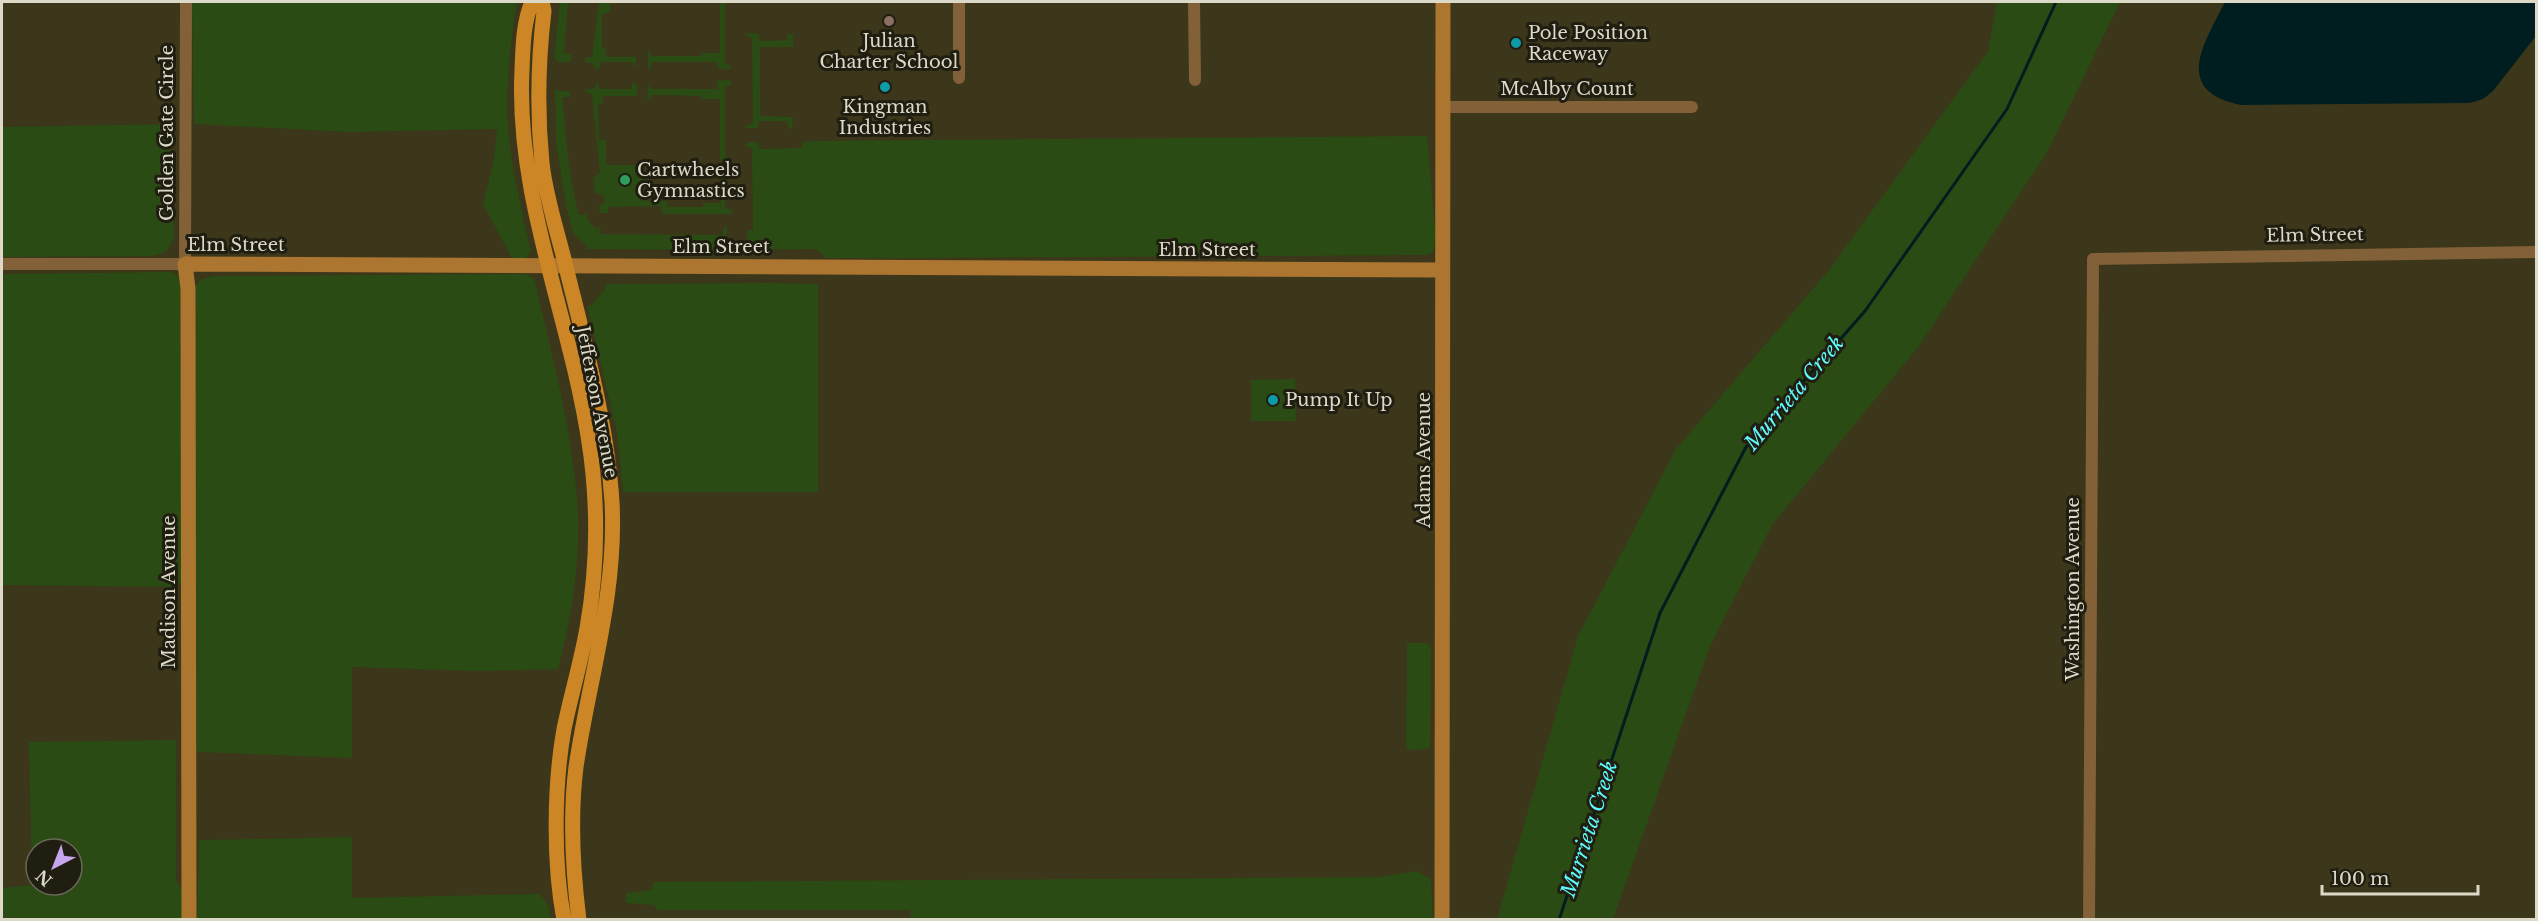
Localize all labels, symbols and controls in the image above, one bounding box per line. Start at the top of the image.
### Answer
marker: Julian Charter School [882,14,896,28]
place label: Pole Position Raceway [1528,22,1648,65]
place label: Julian Charter School [820,30,959,73]
marker: Pole Position Raceway [1509,36,1523,50]
street label: Golden Gate Circle [156,45,178,221]
street label: McAlby Count [1500,78,1634,100]
marker: Kingman Industries [878,80,892,94]
place label: Kingman Industries [839,96,931,139]
place label: Cartwheels Gymnastics [637,159,745,202]
marker: Cartwheels Gymnastics [618,173,632,187]
street label: Elm Street [2266,223,2364,247]
street label: Elm Street [187,234,285,256]
street label: Elm Street [672,236,770,258]
street label: Elm Street [1158,239,1256,261]
street label: Jefferson Avenue [571,322,623,480]
water label: Murrieta Creek [1739,331,1849,456]
place label: Pump It Up [1285,389,1393,411]
street label: Adams Avenue [1413,392,1435,529]
marker: Pump It Up [1266,393,1280,407]
street label: Washington Avenue [2062,497,2084,682]
street label: Madison Avenue [158,515,180,669]
water label: Murrieta Creek [1555,758,1622,901]
north arrow [24,837,84,897]
scale bar [2322,858,2478,896]
text: N [32,866,56,891]
text: 100 m [2331,868,2389,890]

